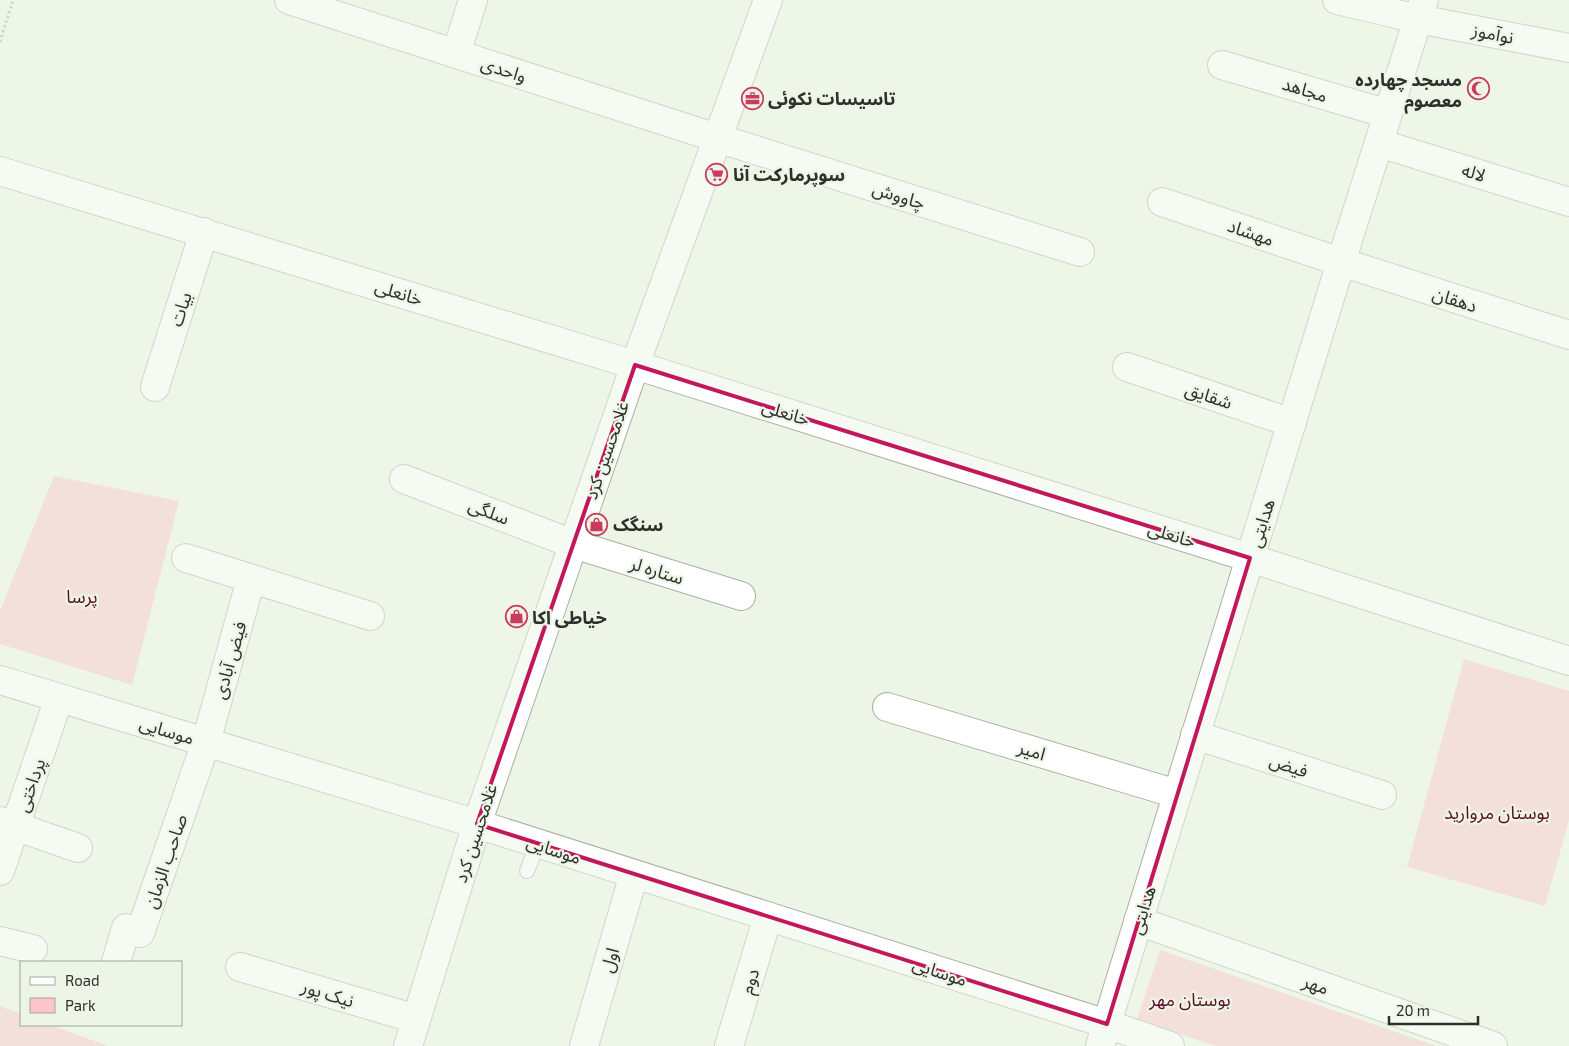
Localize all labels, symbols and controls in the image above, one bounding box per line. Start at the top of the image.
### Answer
street label: نوآموز [1469,18,1516,49]
street label: واحدی [478,51,529,88]
place label: مسجد چهارده معصوم [1355,68,1462,114]
street label: مجاهد [1280,72,1330,106]
mosque icon: مسجد چهارده معصوم [1466,77,1490,101]
office icon: تاسیسات نکوئی [740,86,764,110]
place label: تاسیسات نکوئی [768,87,896,109]
street label: لاله [1459,158,1489,186]
supermarket icon: سوپرمارکت آنا [705,162,729,186]
place label: سوپرمارکت آنا [733,163,845,187]
street label: چاووش [870,177,928,214]
street label: مهشاد [1225,214,1277,250]
street label: خانعلی [372,274,426,311]
street label: دهقان [1430,282,1480,317]
street label: بیات [164,289,196,329]
street label: شقایق [1182,377,1235,414]
street label: خانعلی [759,394,813,431]
street label: غلامحسین کرد [579,398,634,502]
street label: سلگی [465,493,513,530]
street label: هدایتی [1243,496,1280,550]
shop icon: سنگک [585,512,609,536]
place label: سنگک [613,513,663,535]
street label: خانعلی [1145,516,1199,553]
street label: ستاره لر [626,551,687,590]
park label: پرسا [66,585,98,608]
shop icon: خیاطی اکا [504,605,528,629]
place label: خیاطی اکا [532,606,607,628]
street label: فیض آبادی [207,619,252,702]
street label: موسایی [137,711,197,750]
street label: امیر [1014,735,1048,766]
street label: فیض [1267,748,1311,782]
street label: پرداختی [11,755,51,815]
street label: غلامحسین کرد [449,781,502,885]
park label: بوستان مروارید [1444,801,1550,824]
street label: صاحب الزمان [139,811,192,911]
street label: موسایی [524,830,584,869]
street label: هدایتی [1124,883,1161,937]
street label: اول [595,945,624,975]
street label: موسایی [910,952,970,991]
legend [20,961,182,1026]
street label: دوم [735,966,767,998]
street label: مهر [1299,969,1332,1000]
text: Road [65,971,100,989]
street label: نیک پور [298,974,357,1012]
park label: بوستان مهر [1148,988,1231,1011]
scale bar [1389,994,1478,1026]
text: Park [65,996,96,1014]
text: 20 m [1396,1001,1430,1019]

